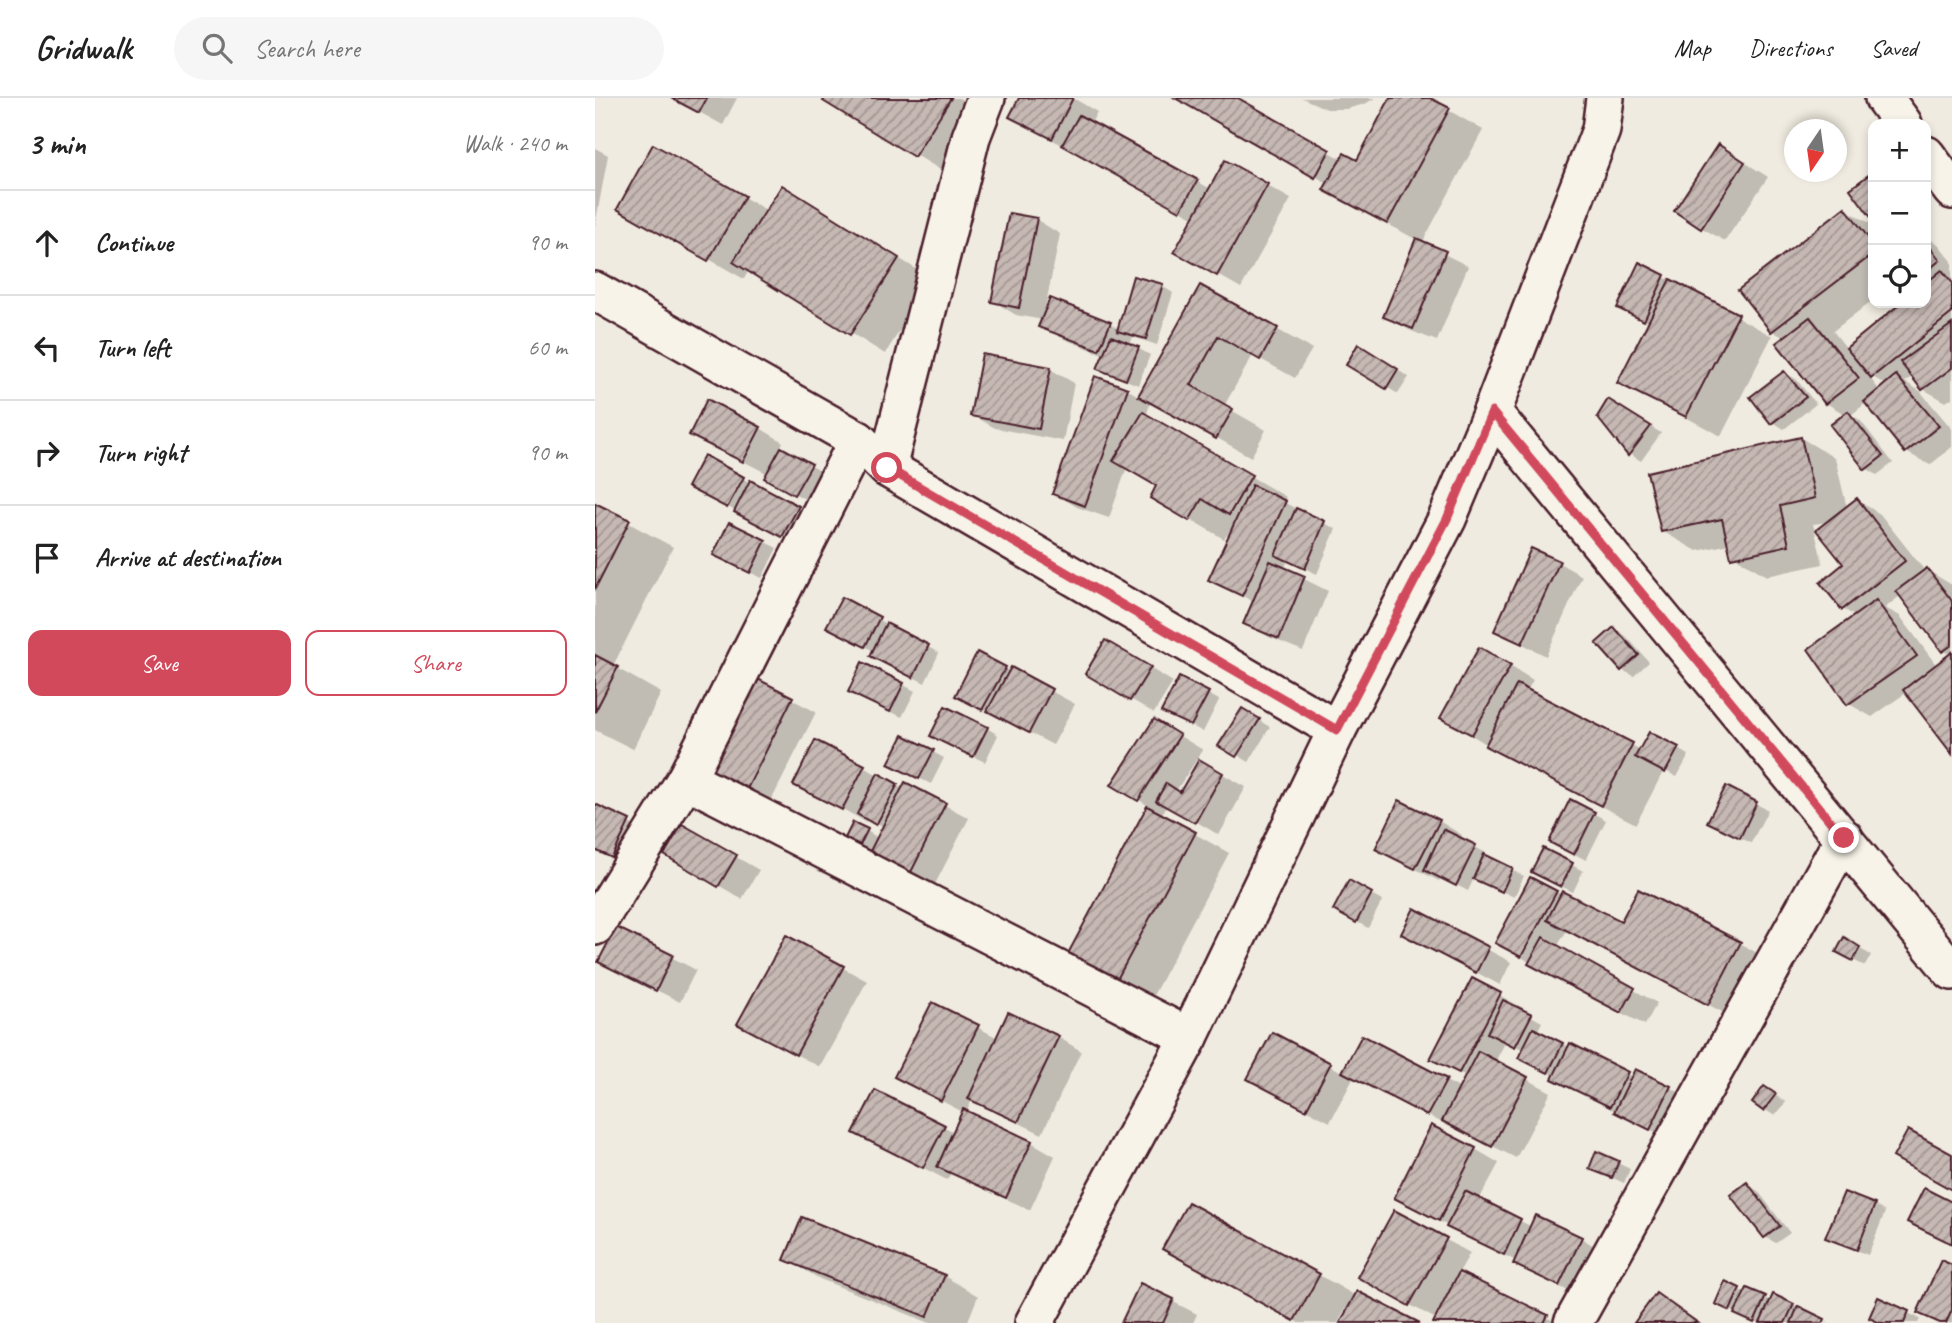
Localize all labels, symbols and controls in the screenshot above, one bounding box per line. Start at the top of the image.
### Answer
search box [174,17,664,80]
text: Gridwalk [35,27,132,69]
icon: search [198,29,236,67]
text: Search here [254,32,360,65]
text: Map [1674,33,1711,63]
text: Directions [1749,33,1832,63]
text: Saved [1870,33,1917,63]
north arrow [1784,119,1847,182]
map controls [1868,119,1931,308]
button: + [1868,119,1931,182]
text: 3 min [28,125,85,163]
text: Walk · 240 m [463,129,567,158]
button: − [1868,182,1931,245]
icon: ahead [28,224,66,262]
text: Continue [95,226,173,259]
text: 90 m [528,228,567,257]
button: locate [1868,245,1931,308]
icon: left [28,329,66,367]
text: Turn left [95,331,170,364]
text: 60 m [528,333,567,362]
icon: right [28,434,66,472]
text: Turn right [95,436,186,469]
text: 90 m [528,438,567,467]
route start [871,452,902,483]
icon: arrive [28,539,66,577]
text: Arrive at destination [95,541,281,574]
button: Save [28,630,291,696]
button: Share [305,630,567,696]
route end [1828,822,1859,853]

